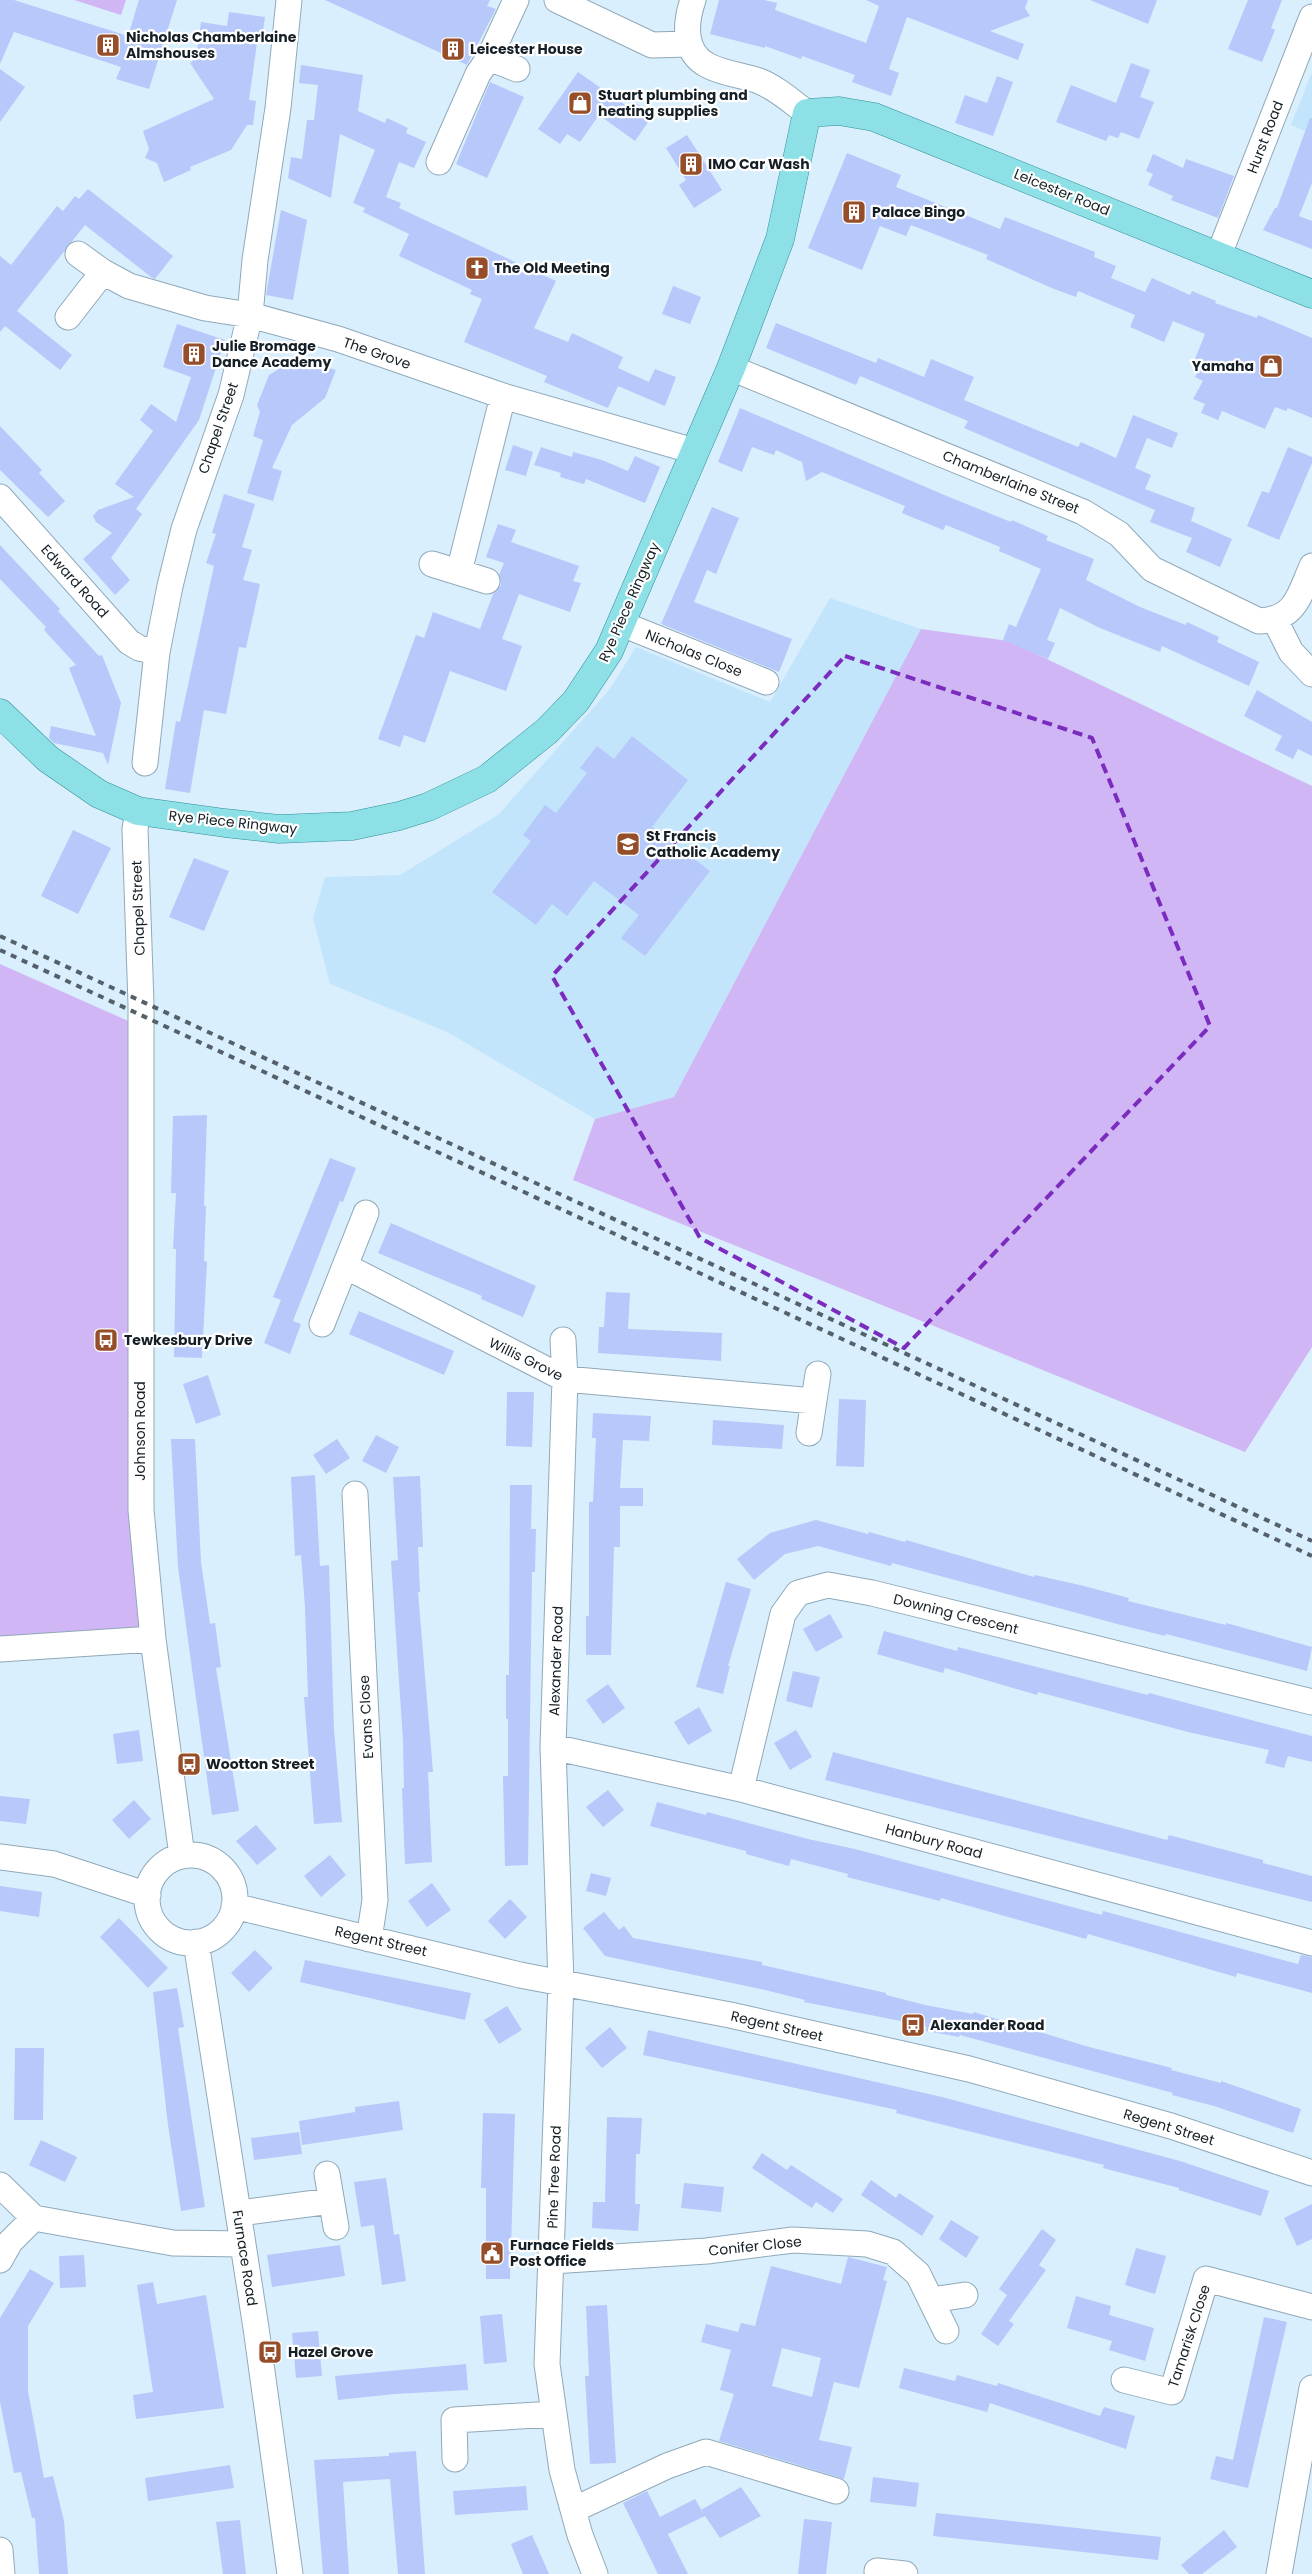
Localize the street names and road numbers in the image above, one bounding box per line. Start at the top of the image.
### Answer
street label: Hurst Road [1242,98,1288,176]
street label: Leicester Road [1011,164,1113,220]
street label: The Grove [340,332,414,374]
street label: Chapel Street [193,380,243,476]
street label: Chamberlaine Street [940,445,1082,519]
street label: Rye Piece Ringway [594,539,664,665]
street label: Edward Road [37,540,113,622]
street label: Nicholas Close [643,624,746,682]
street label: Rye Piece Ringway [168,805,298,839]
street label: Chapel Street [126,860,150,956]
street label: Willis Grove [486,1332,567,1386]
street label: Johnson Road [130,1381,150,1481]
street label: Downing Crescent [891,1589,1021,1639]
street label: Alexander Road [544,1606,568,1716]
street label: Evans Close [354,1674,378,1759]
street label: Hanbury Road [883,1818,985,1864]
street label: Regent Street [333,1921,429,1961]
street label: Regent Street [729,2006,825,2046]
street label: Regent Street [1121,2104,1217,2150]
street label: Pine Tree Road [542,2125,566,2229]
street label: Furnace Road [228,2209,262,2307]
street label: Conifer Close [707,2231,803,2261]
street label: Tamarisk Close [1163,2282,1215,2390]

